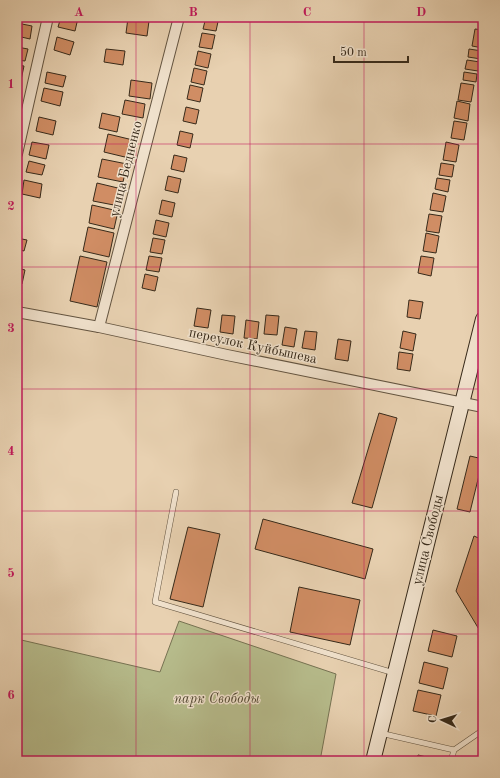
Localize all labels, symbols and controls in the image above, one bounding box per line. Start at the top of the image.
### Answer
text: A [74,6,84,19]
text: B [188,6,198,19]
text: C [303,6,311,19]
text: D [416,6,426,19]
scale bar [334,38,408,64]
text: 50 m [340,46,367,59]
text: 1 [7,78,15,91]
street label: улица Бедненко [107,119,145,219]
text: 2 [7,200,15,213]
text: 3 [7,322,15,335]
street label: переулок Куйбышева [188,326,318,366]
text: 4 [7,445,15,458]
street label: улица Свободы [410,493,446,587]
text: 5 [7,567,15,580]
text: 6 [7,689,15,702]
park label: парк Свободы [174,691,260,707]
north arrow [422,700,462,740]
text: С [428,715,439,723]

